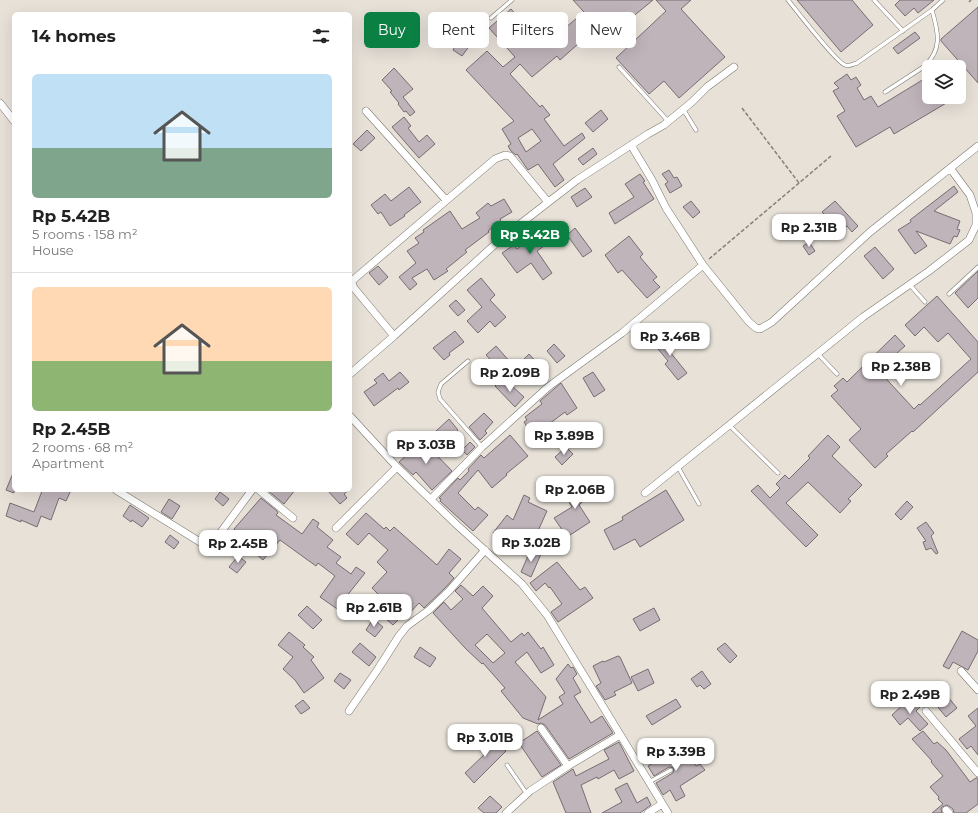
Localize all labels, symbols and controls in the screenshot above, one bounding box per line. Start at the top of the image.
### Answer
chip: Buy [364,12,420,48]
chip: Rent [428,12,489,48]
chip: Filters [497,12,568,48]
chip: New [576,12,636,48]
icon: filters [310,25,332,47]
text: 14 homes [32,26,116,46]
map controls [922,60,966,104]
button: layers [922,60,966,104]
icon: home [146,100,218,172]
text: Rp 5.42B [32,206,110,226]
pin: Rp 2.31B [768,214,850,248]
text: Rp 2.31B [781,219,837,235]
pin: Rp 5.42B [489,221,571,255]
text: 5 rooms · 158 m² [32,226,137,242]
text: Rp 5.42B [500,226,560,242]
text: House [32,242,74,258]
icon: home [146,313,218,385]
pin: Rp 3.46B [629,323,711,357]
text: Rp 3.46B [640,328,700,344]
pin: Rp 2.38B [860,353,942,387]
text: Rp 2.38B [871,358,931,374]
pin: Rp 2.09B [469,359,551,393]
text: Rp 2.09B [480,364,540,380]
text: Rp 2.45B [32,419,111,439]
pin: Rp 3.89B [523,422,605,456]
text: Rp 3.89B [534,427,594,443]
pin: Rp 3.03B [385,431,467,465]
text: Rp 3.03B [396,436,456,452]
text: 2 rooms · 68 m² [32,439,133,455]
text: Apartment [32,455,104,471]
pin: Rp 2.06B [534,476,616,510]
text: Rp 2.06B [545,481,605,497]
pin: Rp 3.02B [490,529,572,563]
pin: Rp 2.45B [197,530,279,564]
text: Rp 3.02B [501,534,561,550]
text: Rp 2.45B [208,535,268,551]
pin: Rp 2.61B [333,594,415,628]
text: Rp 2.61B [346,599,402,615]
pin: Rp 2.49B [869,681,951,715]
text: Rp 2.49B [880,686,940,702]
pin: Rp 3.01B [444,724,526,758]
text: Rp 3.01B [457,729,513,745]
pin: Rp 3.39B [635,738,717,772]
text: Rp 3.39B [646,743,706,759]

